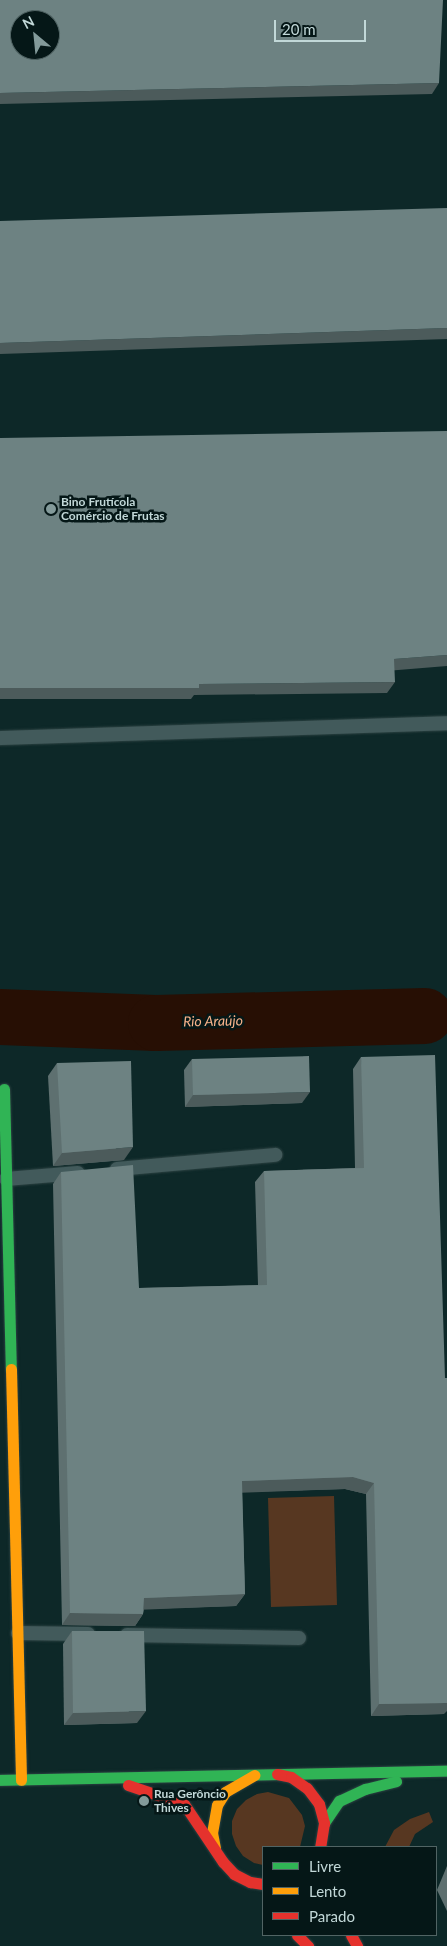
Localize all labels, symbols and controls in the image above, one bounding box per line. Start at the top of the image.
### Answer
north arrow [10,10,60,60]
scale bar [277,10,370,42]
text: N [19,12,37,32]
text: 20 m [282,20,316,38]
place label: Bino Frutícola Comércio de Frutas [61,495,165,523]
marker: Bino Frutícola Comércio de Frutas [45,503,57,515]
water label: Rio Araújo [183,1012,243,1030]
place label: Rua Gerôncio Thives [154,1787,226,1815]
marker: Rua Gerôncio Thives [138,1795,150,1807]
legend [262,1846,437,1936]
text: Livre [309,1857,341,1875]
text: Lento [309,1882,346,1900]
text: Parado [309,1907,355,1925]

